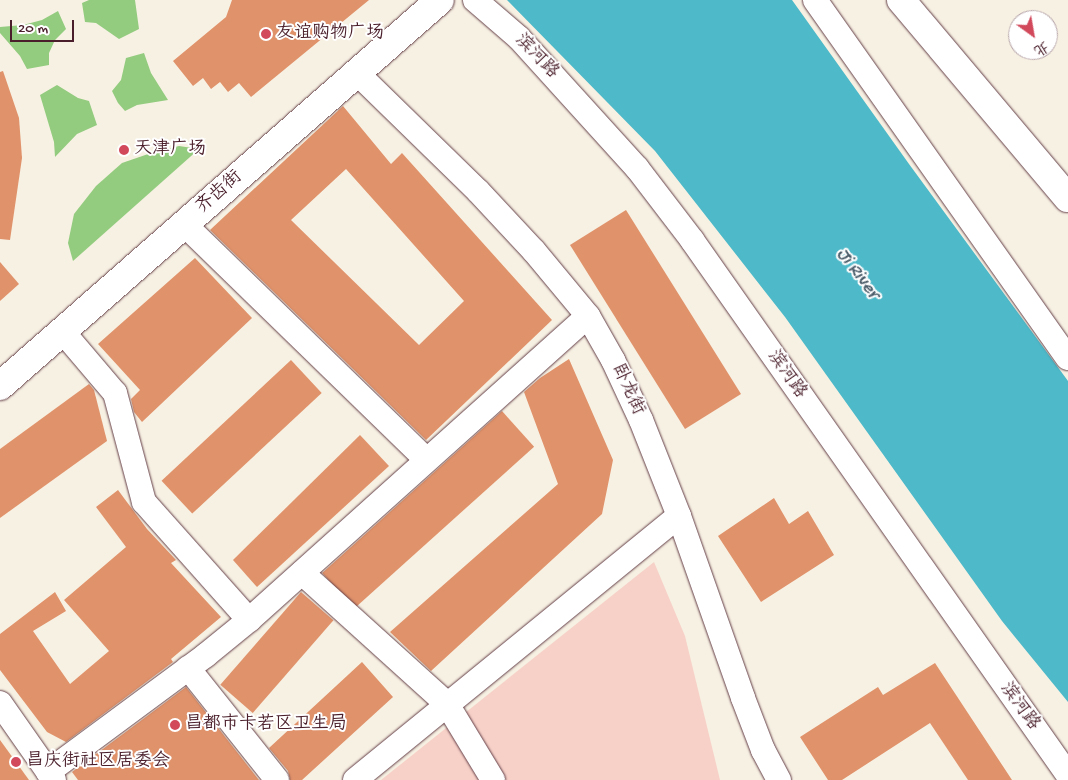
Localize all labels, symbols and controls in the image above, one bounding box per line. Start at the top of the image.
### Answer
scale bar [12,10,76,42]
north arrow [1008,10,1058,60]
text: 20 m [18,20,48,38]
place label: 友谊购物广场 [276,23,384,45]
marker: 友谊购物广场 [260,28,272,40]
street label: 滨河路 [509,30,563,84]
text: 北 [1030,36,1051,58]
place label: 天津广场 [134,139,206,161]
marker: 天津广场 [118,144,130,156]
street label: 齐齿街 [193,167,247,219]
water label: Ji River [831,244,883,304]
street label: 滨河路 [762,347,810,403]
street label: 卧龙街 [606,361,648,419]
street label: 滨河路 [994,679,1044,735]
place label: 昌都市卡若区卫生局 [185,714,347,736]
marker: 昌都市卡若区卫生局 [169,719,181,731]
place label: 昌庆街社区居委会 [26,751,170,773]
marker: 昌庆街社区居委会 [10,756,22,768]

